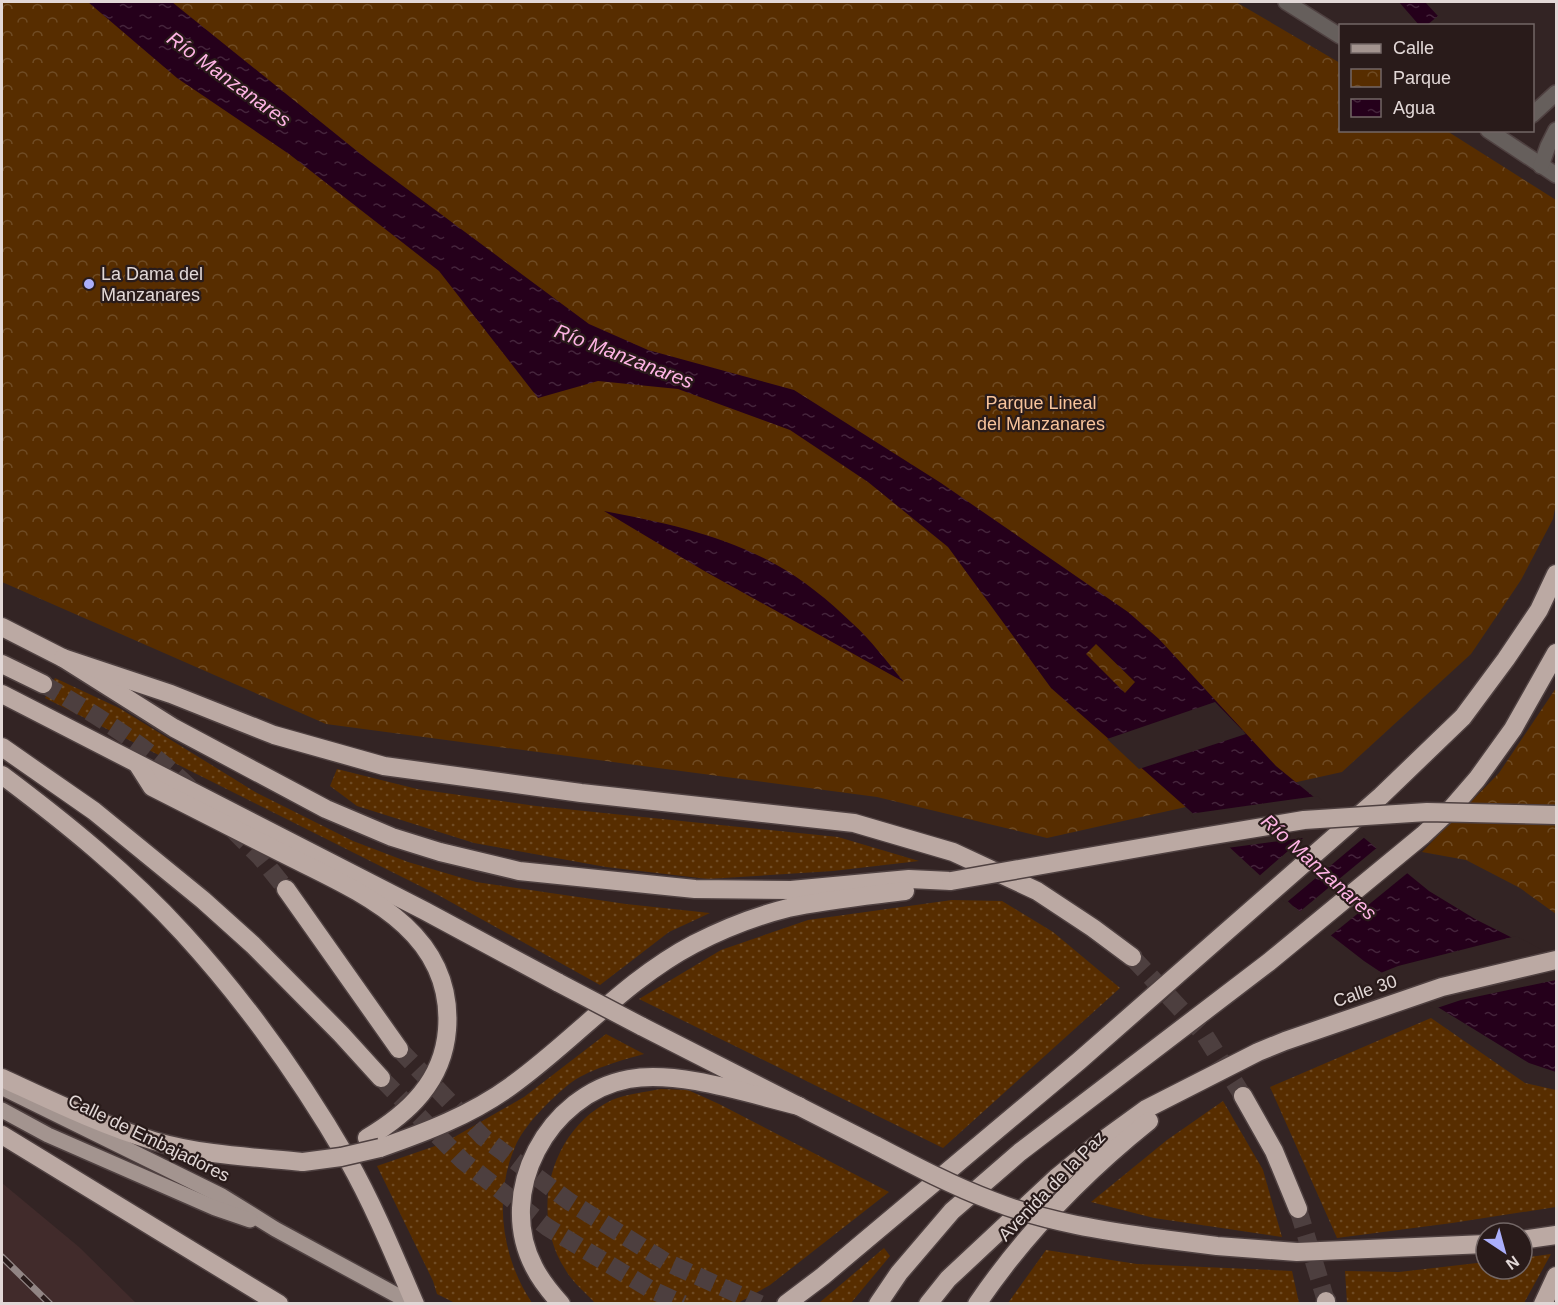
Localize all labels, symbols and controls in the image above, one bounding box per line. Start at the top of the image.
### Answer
legend [1339,24,1534,132]
water label: Río Manzanares [163,27,295,131]
text: Calle [1393,38,1434,58]
text: Parque [1393,68,1451,88]
text: Agua [1393,98,1436,118]
place label: La Dama del Manzanares [101,264,203,305]
marker: La Dama del Manzanares [82,277,96,291]
water label: Río Manzanares [552,319,696,393]
park label: Parque Lineal del Manzanares [977,393,1105,434]
water label: Río Manzanares [1257,810,1381,924]
street label: Calle 30 [1331,971,1399,1011]
street label: Calle de Embajadores [65,1090,233,1186]
street label: Avenida de la Paz [995,1127,1109,1245]
north arrow [1474,1221,1534,1281]
text: N [1503,1252,1522,1273]

